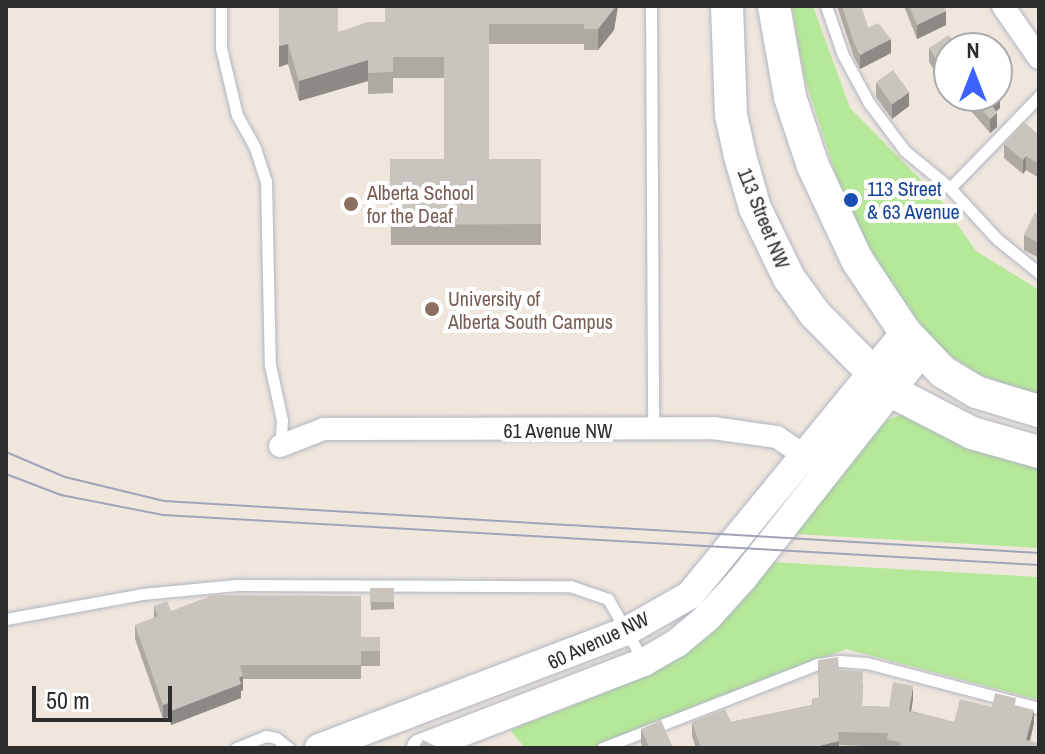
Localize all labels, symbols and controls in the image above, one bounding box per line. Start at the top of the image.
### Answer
north arrow [933,32,1013,112]
text: N [966,35,980,65]
street label: 113 Street NW [733,164,795,272]
place label: 113 Street & 63 Avenue [867,176,961,223]
place label: Alberta School for the Deaf [367,180,474,227]
marker: 113 Street & 63 Avenue [842,191,860,209]
marker: Alberta School for the Deaf [342,195,360,213]
place label: University of Alberta South Campus [448,286,613,333]
marker: University of Alberta South Campus [423,300,441,318]
street label: 61 Avenue NW [503,418,613,442]
street label: 60 Avenue NW [543,606,653,674]
scale bar [36,670,176,720]
text: 50 m [46,684,90,716]

